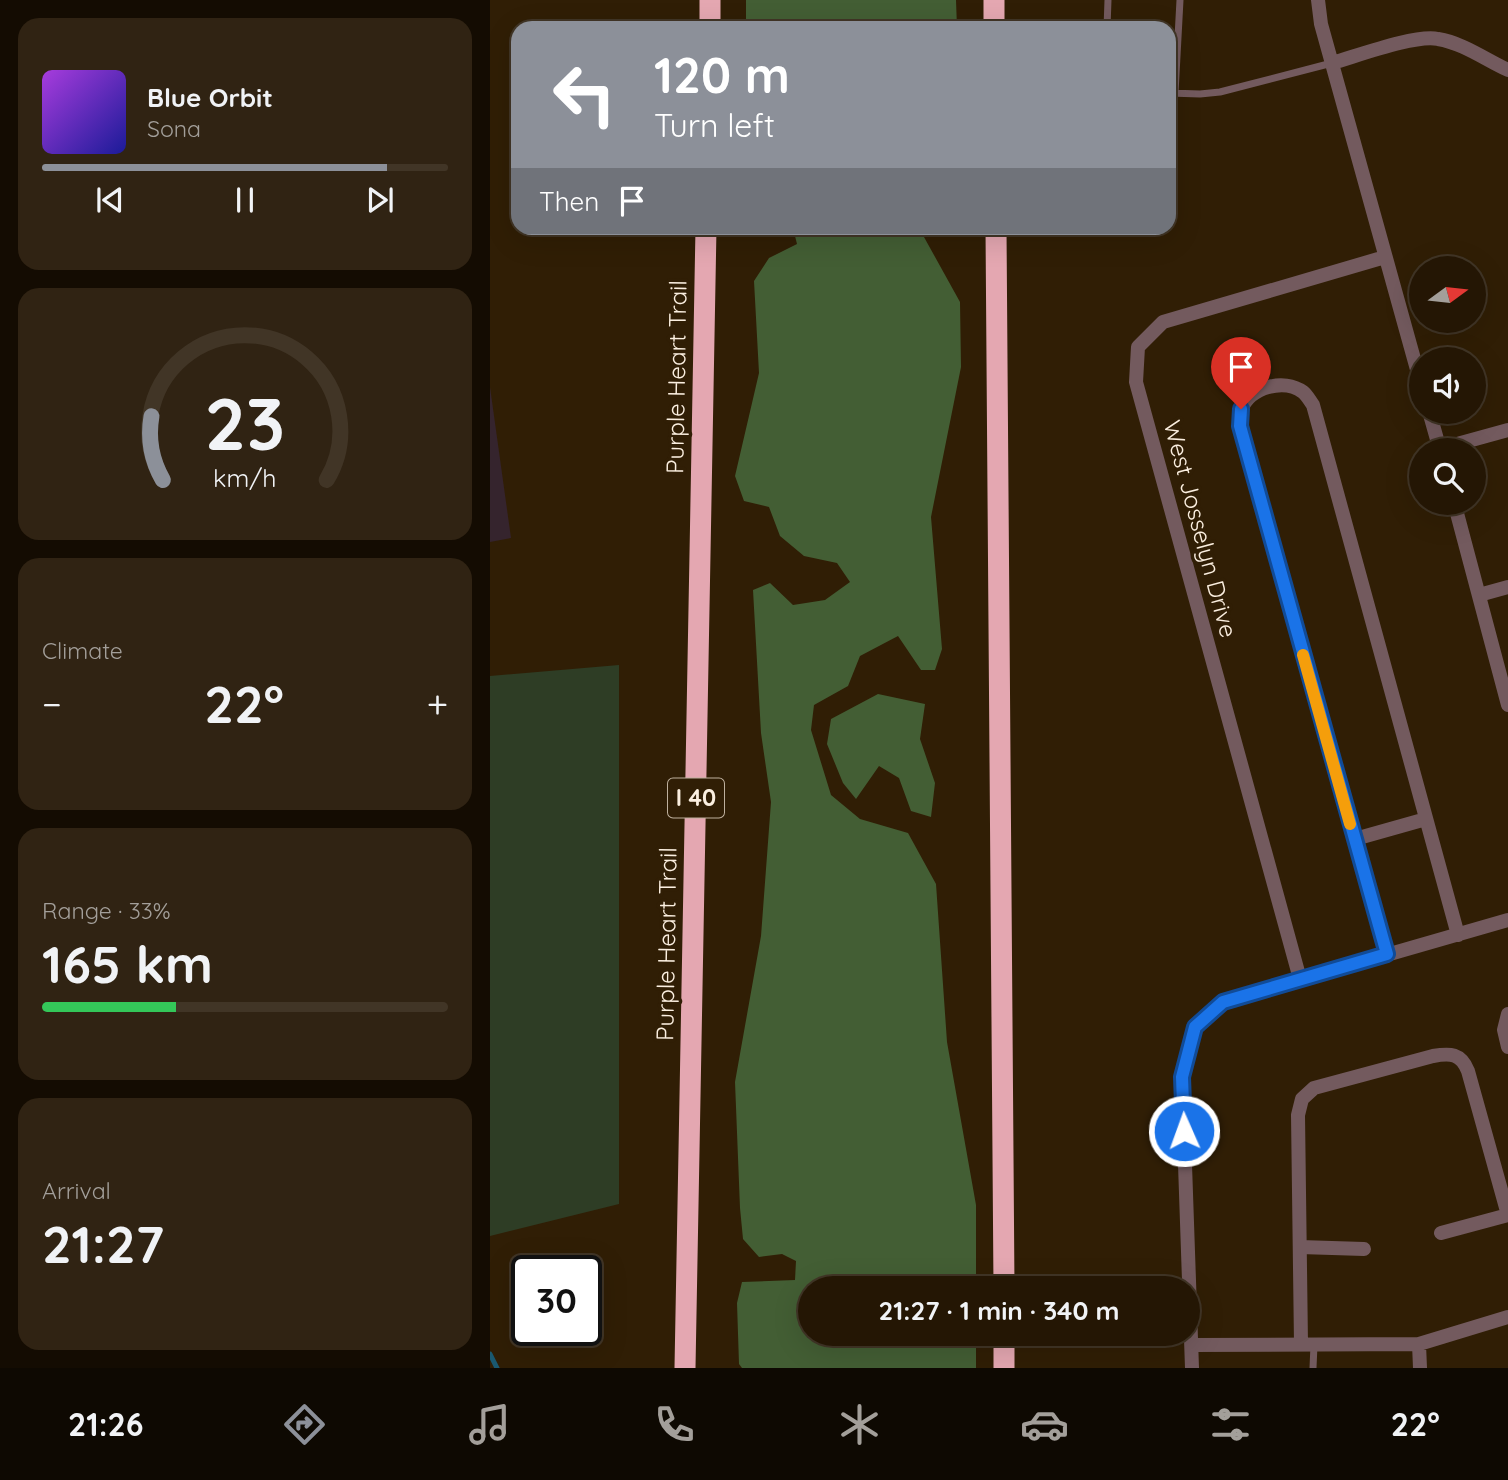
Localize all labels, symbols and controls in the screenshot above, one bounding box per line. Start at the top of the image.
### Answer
text: 120 m [654,44,790,105]
icon: left [539,49,630,140]
text: Blue Orbit [147,81,273,114]
text: Turn left [654,105,775,145]
text: Sona [147,114,201,143]
icon: previous [91,181,129,219]
icon: pause [226,181,264,219]
icon: next [361,181,399,219]
icon: arrive [613,182,651,220]
text: Then [539,185,599,218]
north arrow [1409,256,1486,332]
map controls [1409,256,1486,515]
street label: Purple Heart Trail [659,280,693,474]
pin [1211,337,1271,409]
button: sound [1409,347,1486,424]
icon: arrive [1222,348,1260,386]
text: 23 [205,377,285,468]
street label: West Josselyn Drive [1158,417,1244,641]
button: search [1409,438,1486,515]
text: km/h [213,462,277,493]
text: Climate [42,636,123,665]
text: 22° [204,671,284,736]
text: − [42,680,62,728]
text: + [427,680,448,728]
road number: I 40 [668,778,724,818]
street label: Purple Heart Trail [649,847,683,1041]
text: Range · 33% [42,896,171,925]
text: 165 km [42,931,213,996]
position arrow [1147,1094,1221,1168]
text: Arrival [42,1176,111,1205]
text: 21:27 [42,1211,164,1276]
speed limit sign: 30 [511,1255,602,1346]
text: 21:27 · 1 min · 340 m [878,1294,1120,1327]
icon: directions [280,1400,329,1449]
icon: music [465,1400,514,1449]
icon: phone [650,1400,699,1449]
icon: climate [835,1400,884,1449]
icon: car [1020,1400,1069,1449]
icon: filters [1206,1400,1255,1449]
text: 21:26 [68,1404,143,1444]
text: 22° [1391,1404,1440,1444]

